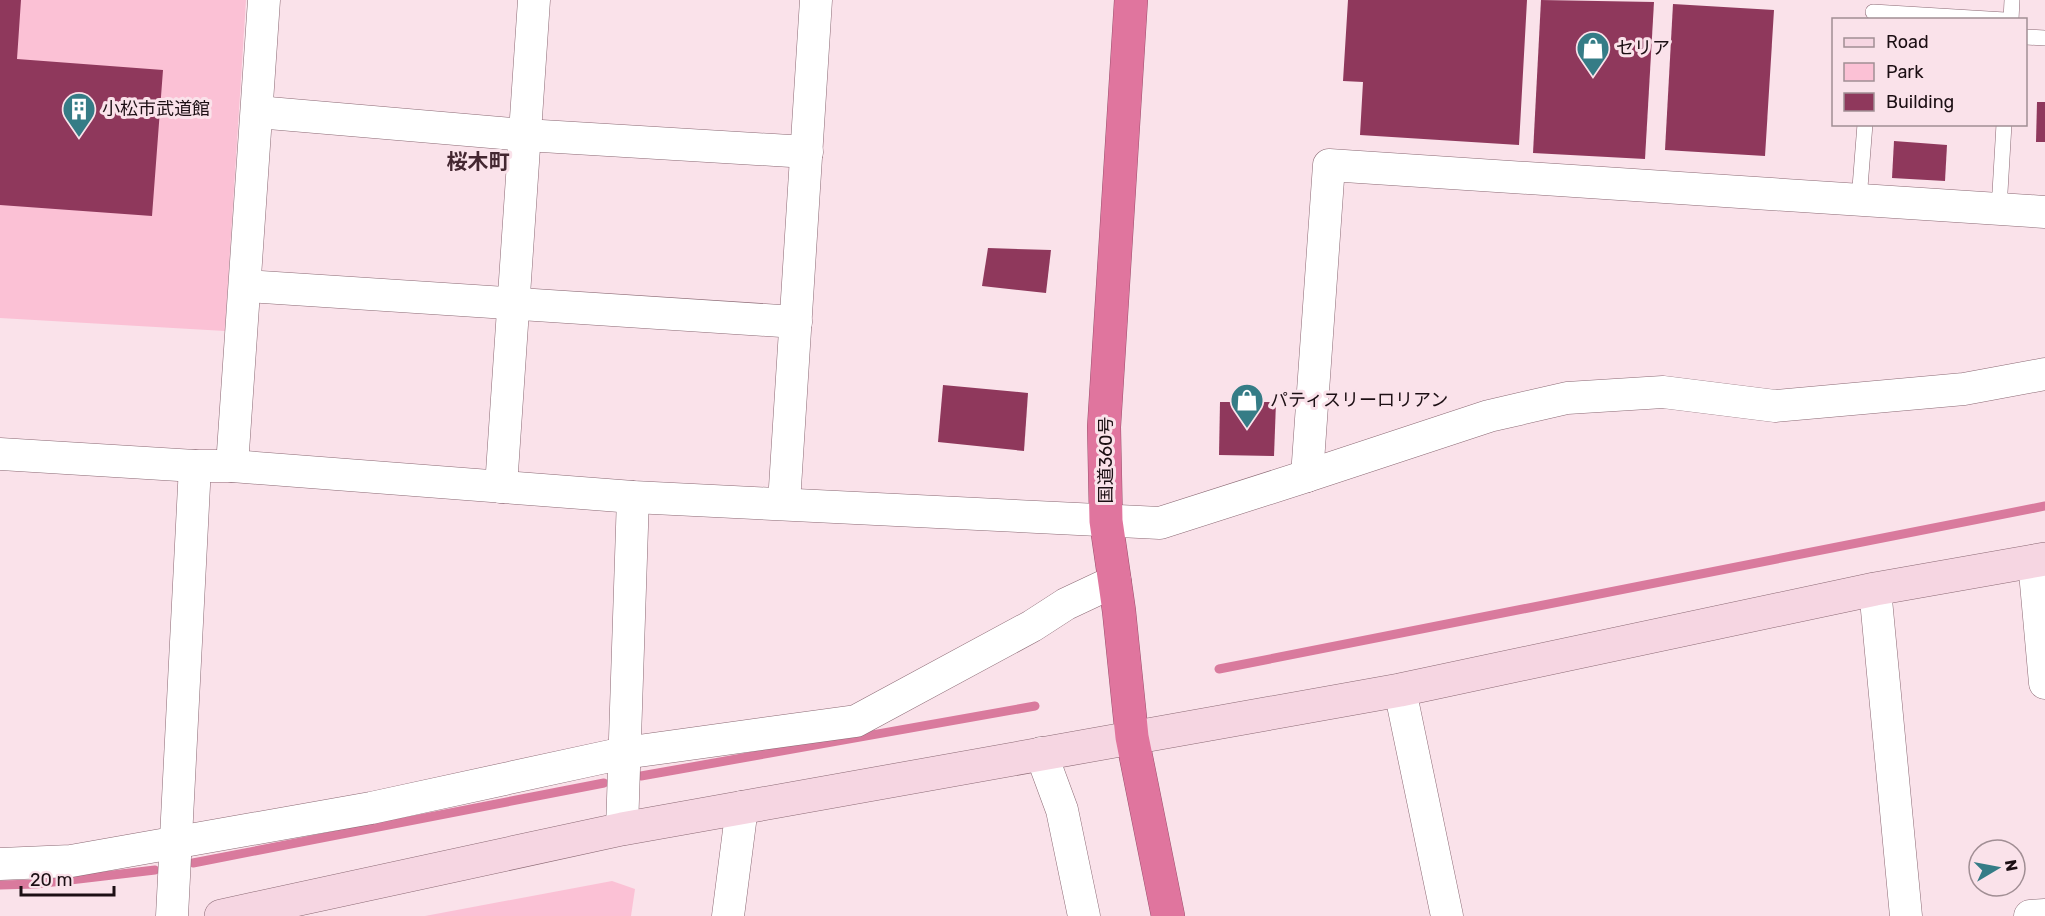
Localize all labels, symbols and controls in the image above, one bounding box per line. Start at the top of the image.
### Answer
legend [1832,18,2027,126]
shop icon: セリア [1575,30,1611,77]
text: Road [1886,31,1929,53]
place label: セリア [1616,37,1670,59]
text: Park [1886,61,1924,83]
building icon: 小松市武道館 [61,91,97,138]
text: Building [1886,91,1954,113]
place label: 小松市武道館 [102,98,210,120]
district label: 桜木町 [447,149,510,174]
shop icon: パティスリーロリアン [1229,382,1265,429]
place label: パティスリーロリアン [1270,389,1448,411]
street label: 国道360号 [1095,416,1117,504]
north arrow [1967,838,2027,898]
text: N [2001,858,2022,873]
scale bar [21,859,114,897]
text: 20 m [30,869,72,891]

